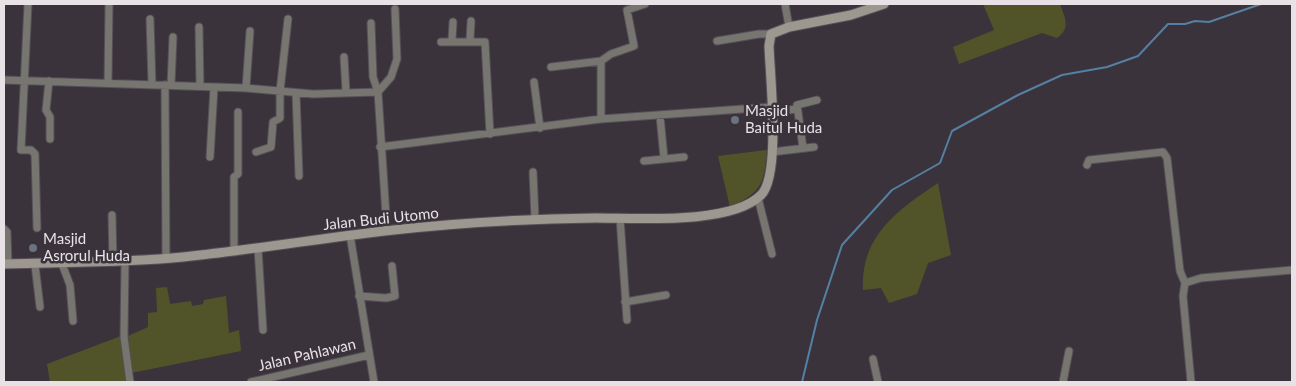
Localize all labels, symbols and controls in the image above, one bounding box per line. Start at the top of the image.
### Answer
place label: Masjid Baitul Huda [745,101,822,136]
marker: Masjid Baitul Huda [729,114,741,126]
street label: Jalan Budi Utomo [322,203,440,233]
place label: Masjid Asrorul Huda [43,229,130,264]
marker: Masjid Asrorul Huda [27,242,39,254]
street label: Jalan Pahlawan [256,334,357,374]

